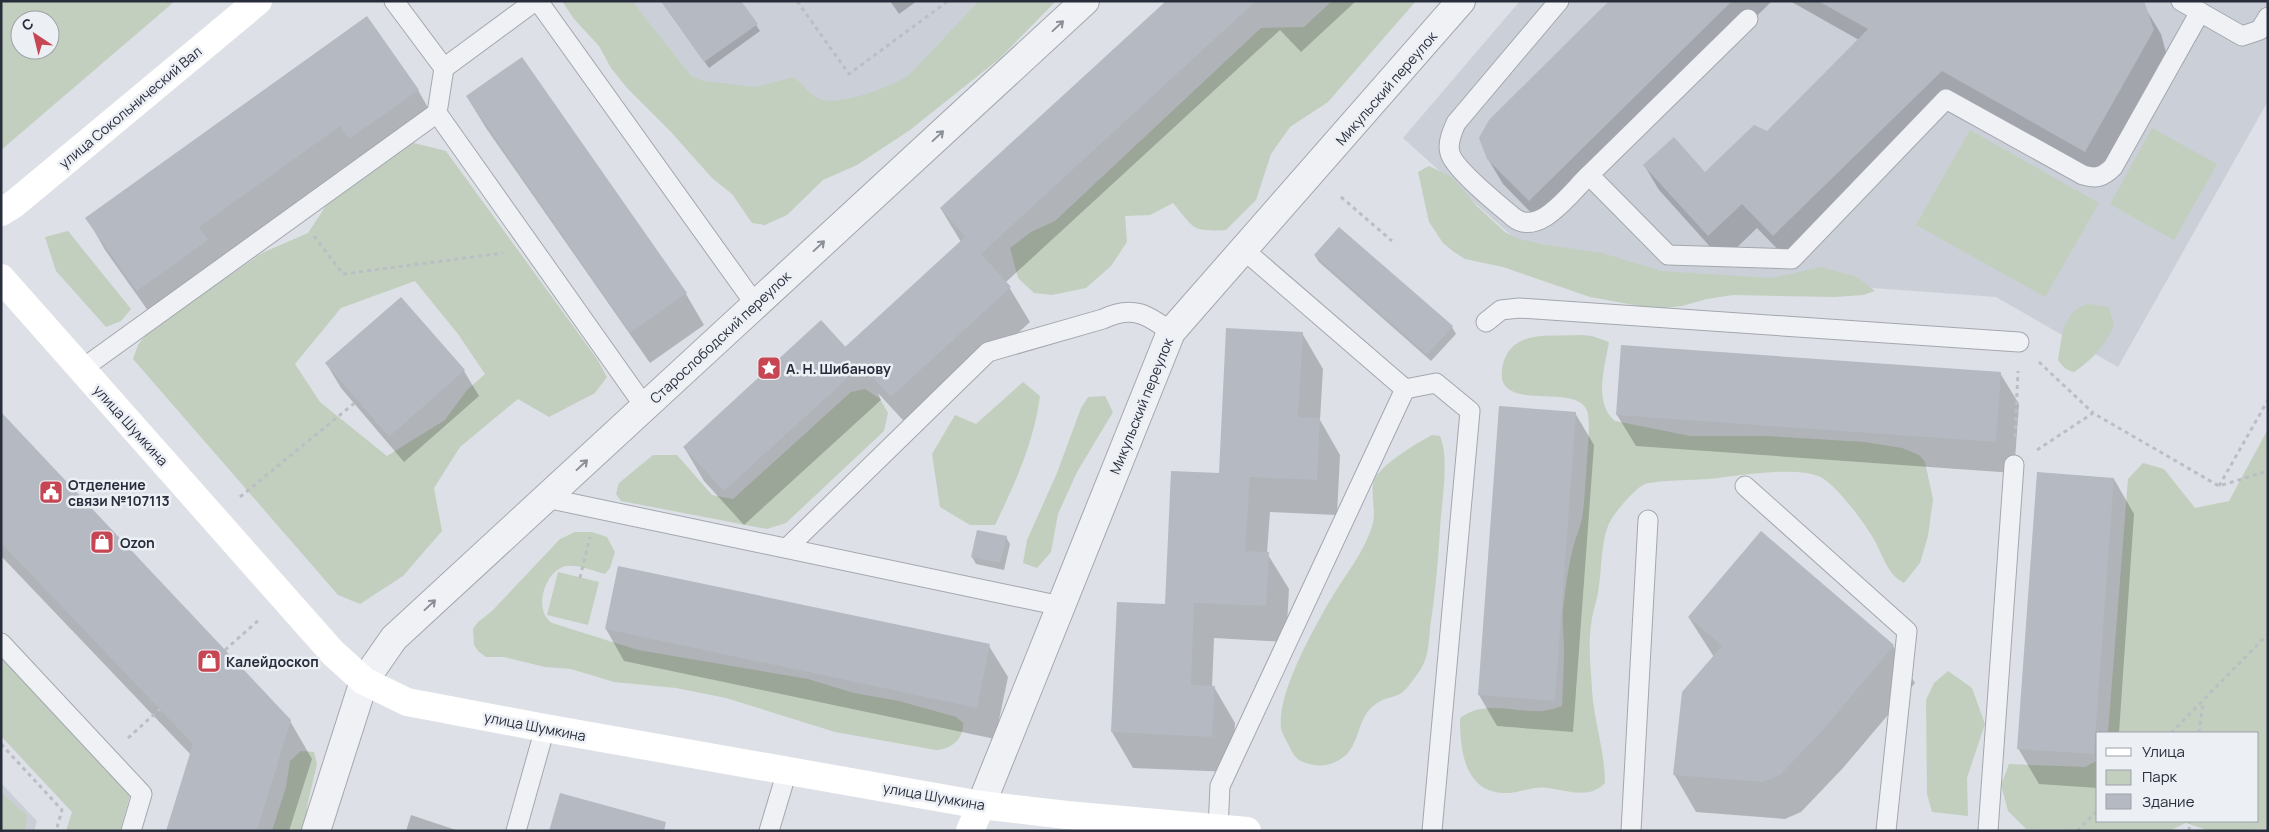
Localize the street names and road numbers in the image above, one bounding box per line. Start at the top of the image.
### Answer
street label: Микульский переулок [1331,26,1442,149]
street label: улица Сокольнический Вал [55,42,205,172]
street label: Старослободский переулок [645,266,795,407]
street label: Микульский переулок [1105,334,1177,477]
street label: улица Шумкина [89,380,173,470]
street label: улица Шумкина [483,707,587,745]
street label: улица Шумкина [882,778,986,814]

